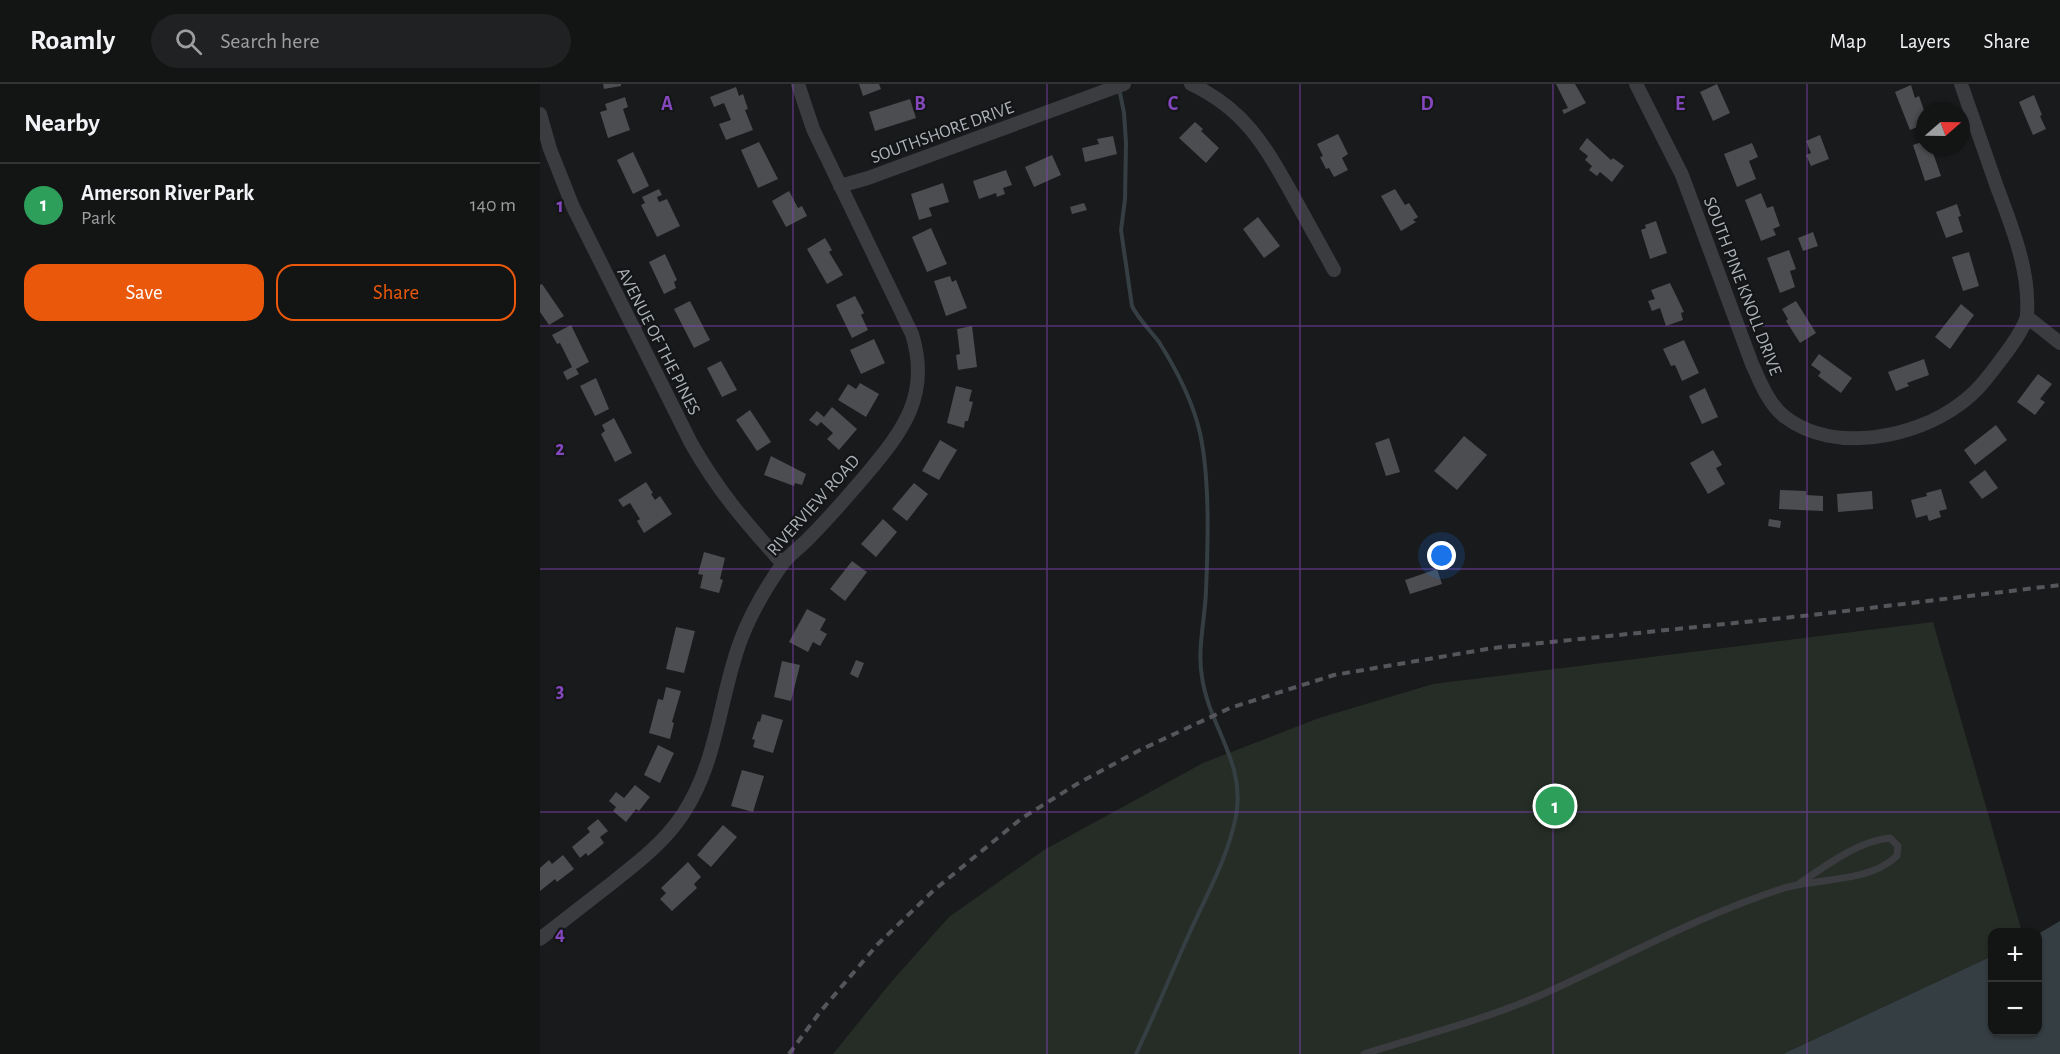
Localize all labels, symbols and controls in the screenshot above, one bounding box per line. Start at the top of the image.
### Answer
search box [151,14,571,68]
icon: search [172,25,205,58]
text: Roamly [30,27,115,55]
text: Search here [220,30,320,52]
text: Map [1830,31,1866,52]
text: Layers [1899,31,1950,52]
text: Share [1983,31,2030,52]
text: A [661,94,673,114]
text: B [914,94,926,114]
text: C [1168,94,1179,114]
text: D [1420,94,1434,114]
text: E [1675,94,1685,114]
street label: SOUTHSHORE DRIVE [868,99,1017,167]
north arrow [1916,102,1970,156]
text: Nearby [24,110,100,136]
text: Amerson River Park [81,182,254,204]
text: 1 [40,195,47,215]
text: 140 m [470,195,516,215]
street label: SOUTH PINE KNOLL DRIVE [1700,195,1785,378]
text: 1 [556,196,564,216]
text: Park [81,208,116,228]
button: Save [24,264,264,321]
button: Share [276,264,516,321]
street label: AVENUE OF THE PINES [613,265,703,418]
text: 2 [555,439,565,459]
street label: RIVERVIEW ROAD [764,452,863,559]
your location [1427,541,1456,570]
text: 3 [556,681,564,701]
pin: 1 [1536,784,1574,828]
text: 4 [555,924,565,944]
map controls [1988,928,2042,1036]
button: + [1988,928,2042,982]
button: − [1988,982,2042,1036]

